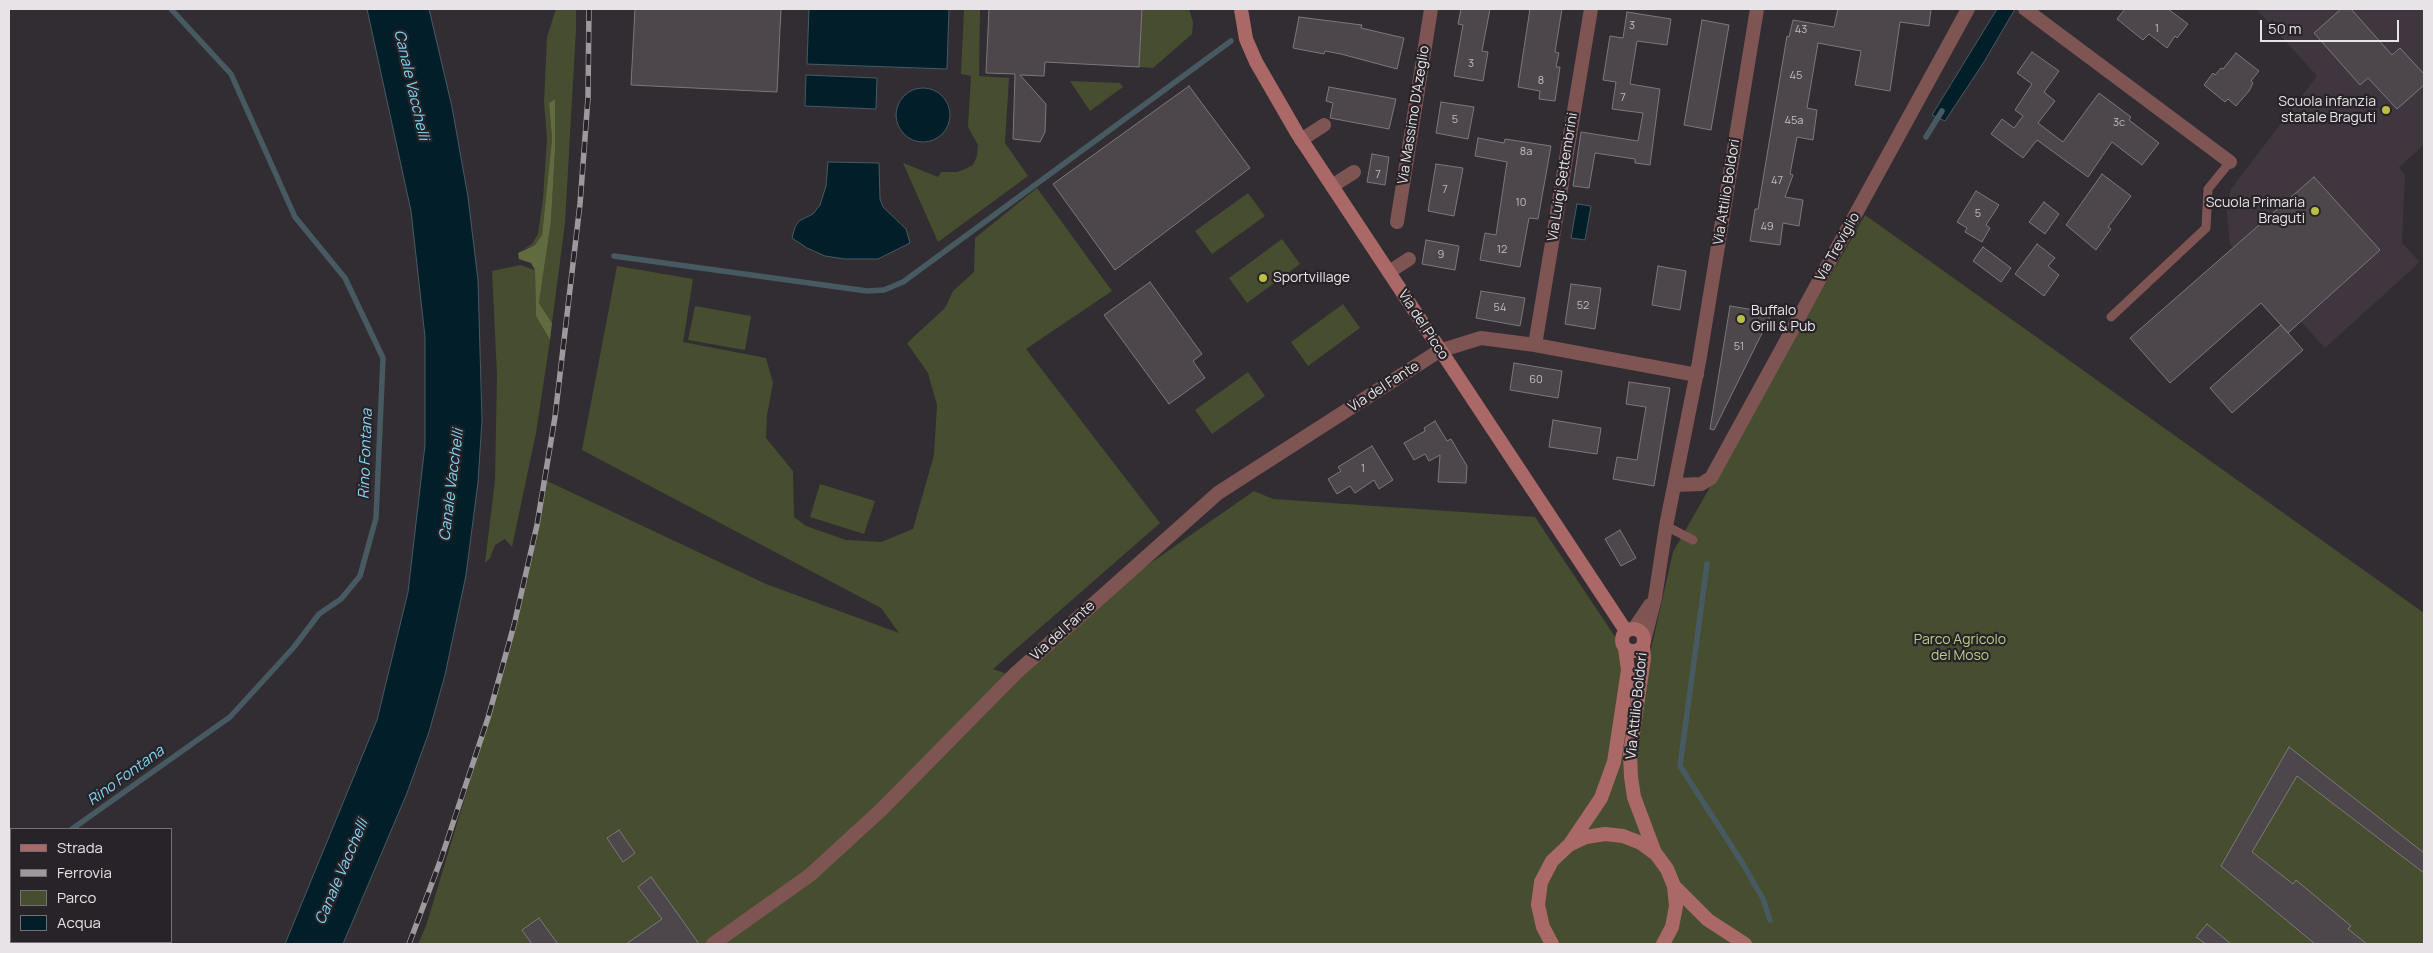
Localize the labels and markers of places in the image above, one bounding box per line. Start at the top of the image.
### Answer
place label: Scuola infanzia statale Braguti [2278,94,2376,126]
marker: Scuola infanzia statale Braguti [2380,104,2392,116]
place label: Scuola Primaria Braguti [2206,195,2305,228]
marker: Scuola Primaria Braguti [2309,205,2321,217]
place label: Sportvillage [1273,270,1350,286]
marker: Sportvillage [1257,272,1269,284]
place label: Buffalo Grill & Pub [1751,303,1816,336]
marker: Buffalo Grill & Pub [1735,313,1747,325]

